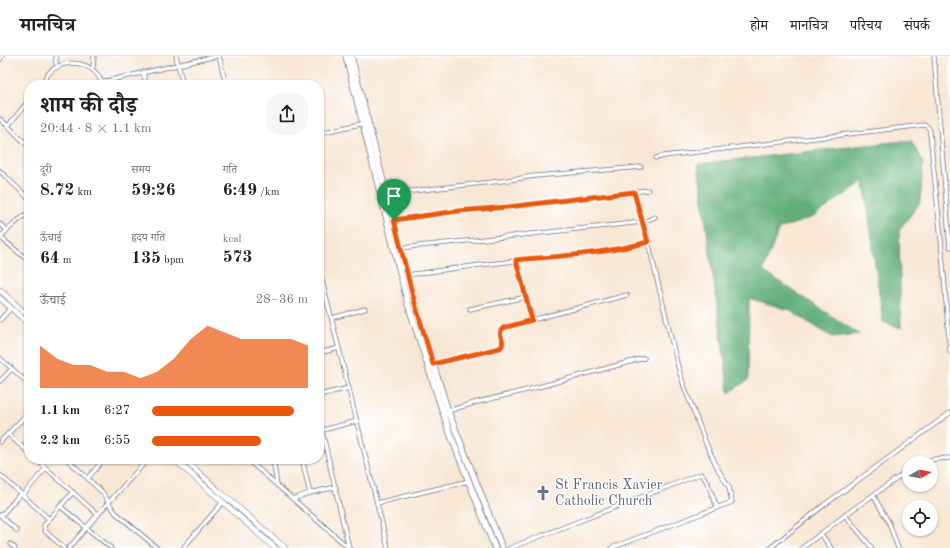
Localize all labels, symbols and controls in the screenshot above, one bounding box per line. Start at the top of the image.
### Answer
text: मानचित्र [20,17,75,36]
text: होम [750,19,768,33]
text: मानचित्र [790,19,828,33]
text: परिचय [850,19,882,33]
text: संपर्क [904,19,930,33]
button: share [266,93,308,135]
text: शाम की दौड़ [40,95,137,117]
text: 20:44 · 8 × 1.1 km [40,122,151,135]
text: दूरी [40,165,52,176]
text: समय [131,165,151,176]
text: गति [223,165,237,176]
pin [377,179,411,220]
text: 8.72 [40,182,74,199]
text: 59:26 [131,182,176,199]
text: 6:49 [223,182,257,199]
icon: arrive [383,185,405,207]
text: km [74,187,92,198]
text: /km [257,187,279,198]
text: ऊँचाई [40,233,62,244]
text: हृदय गति [131,233,165,244]
text: kcal [223,234,242,245]
text: 573 [223,249,252,266]
text: 64 [40,250,60,267]
text: 135 [131,250,161,267]
text: m [60,255,72,266]
text: bpm [161,255,184,266]
text: 28–36 m [256,293,308,306]
text: ऊँचाई [40,294,66,307]
text: 1.1 km [40,404,80,417]
text: 6:27 [104,404,130,417]
text: 2.2 km [40,434,80,447]
text: 6:55 [104,434,130,447]
north arrow [902,456,938,492]
map controls [902,456,938,536]
place label: St Francis Xavier Catholic Church [555,478,663,508]
church icon: St Francis Xavier Catholic Church [534,484,552,502]
button: locate [902,500,938,536]

